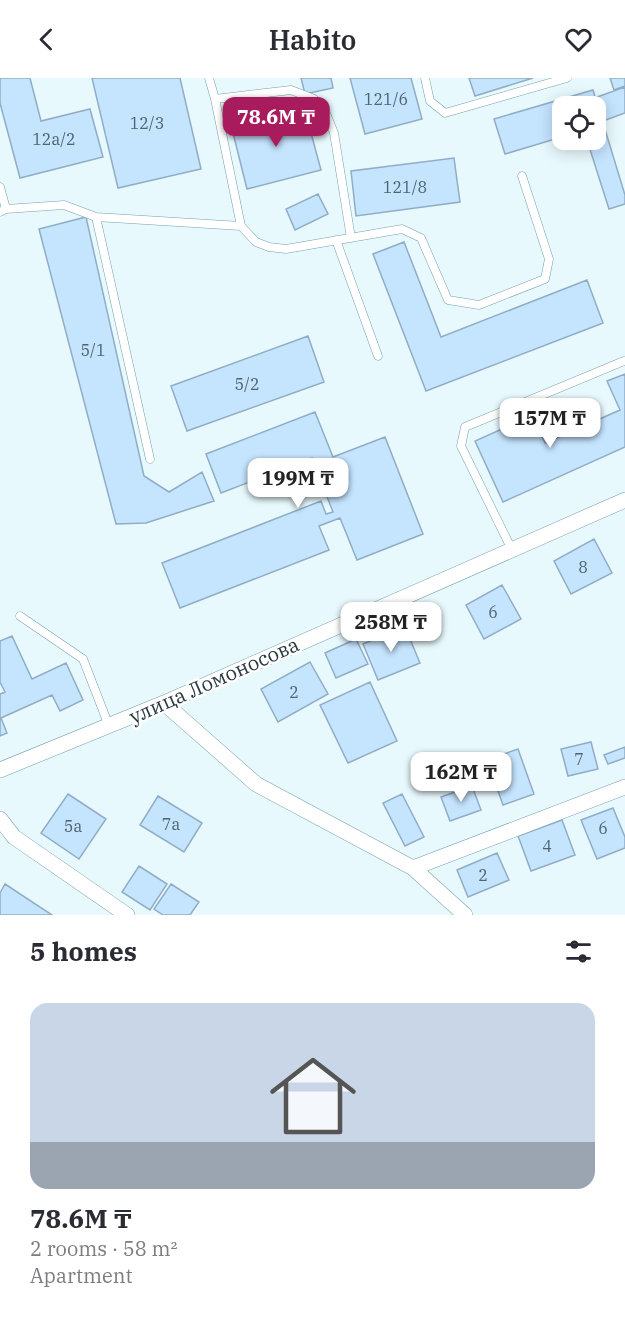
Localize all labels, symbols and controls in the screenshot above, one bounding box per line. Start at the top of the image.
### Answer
text: Habito [269,22,356,57]
icon: back [30,23,63,56]
icon: heart [562,23,595,56]
house number: 121/6 [364,89,408,109]
map controls [552,96,606,150]
button: locate [552,96,606,150]
pin: 78.6M ₸ [221,97,331,148]
text: 78.6M ₸ [237,103,315,130]
house number: 12/3 [130,113,164,133]
house number: 12а/2 [32,129,76,149]
house number: 121/8 [383,177,427,197]
house number: 5/1 [80,340,106,360]
house number: 5/2 [234,374,260,394]
pin: 157M ₸ [501,398,599,449]
text: 157M ₸ [514,404,586,431]
pin: 199M ₸ [249,458,347,509]
text: 199M ₸ [262,464,334,491]
house number: 8 [578,557,588,577]
pin: 258M ₸ [342,602,440,653]
house number: 6 [488,602,498,622]
text: 258M ₸ [355,608,427,635]
street label: улица Ломоносова [125,630,303,730]
house number: 2 [289,682,299,702]
house number: 7 [574,749,584,769]
pin: 162M ₸ [412,752,510,803]
text: 162M ₸ [425,758,497,785]
house number: 7а [162,814,180,834]
house number: 5а [64,816,82,836]
house number: 6 [598,818,608,838]
house number: 4 [542,836,552,856]
house number: 2 [478,865,488,885]
text: 5 homes [30,934,137,968]
icon: filters [562,935,595,968]
icon: home [259,1042,367,1150]
text: 78.6M ₸ [30,1201,132,1235]
text: 2 rooms · 58 m² [30,1235,177,1262]
text: Apartment [30,1262,133,1289]

